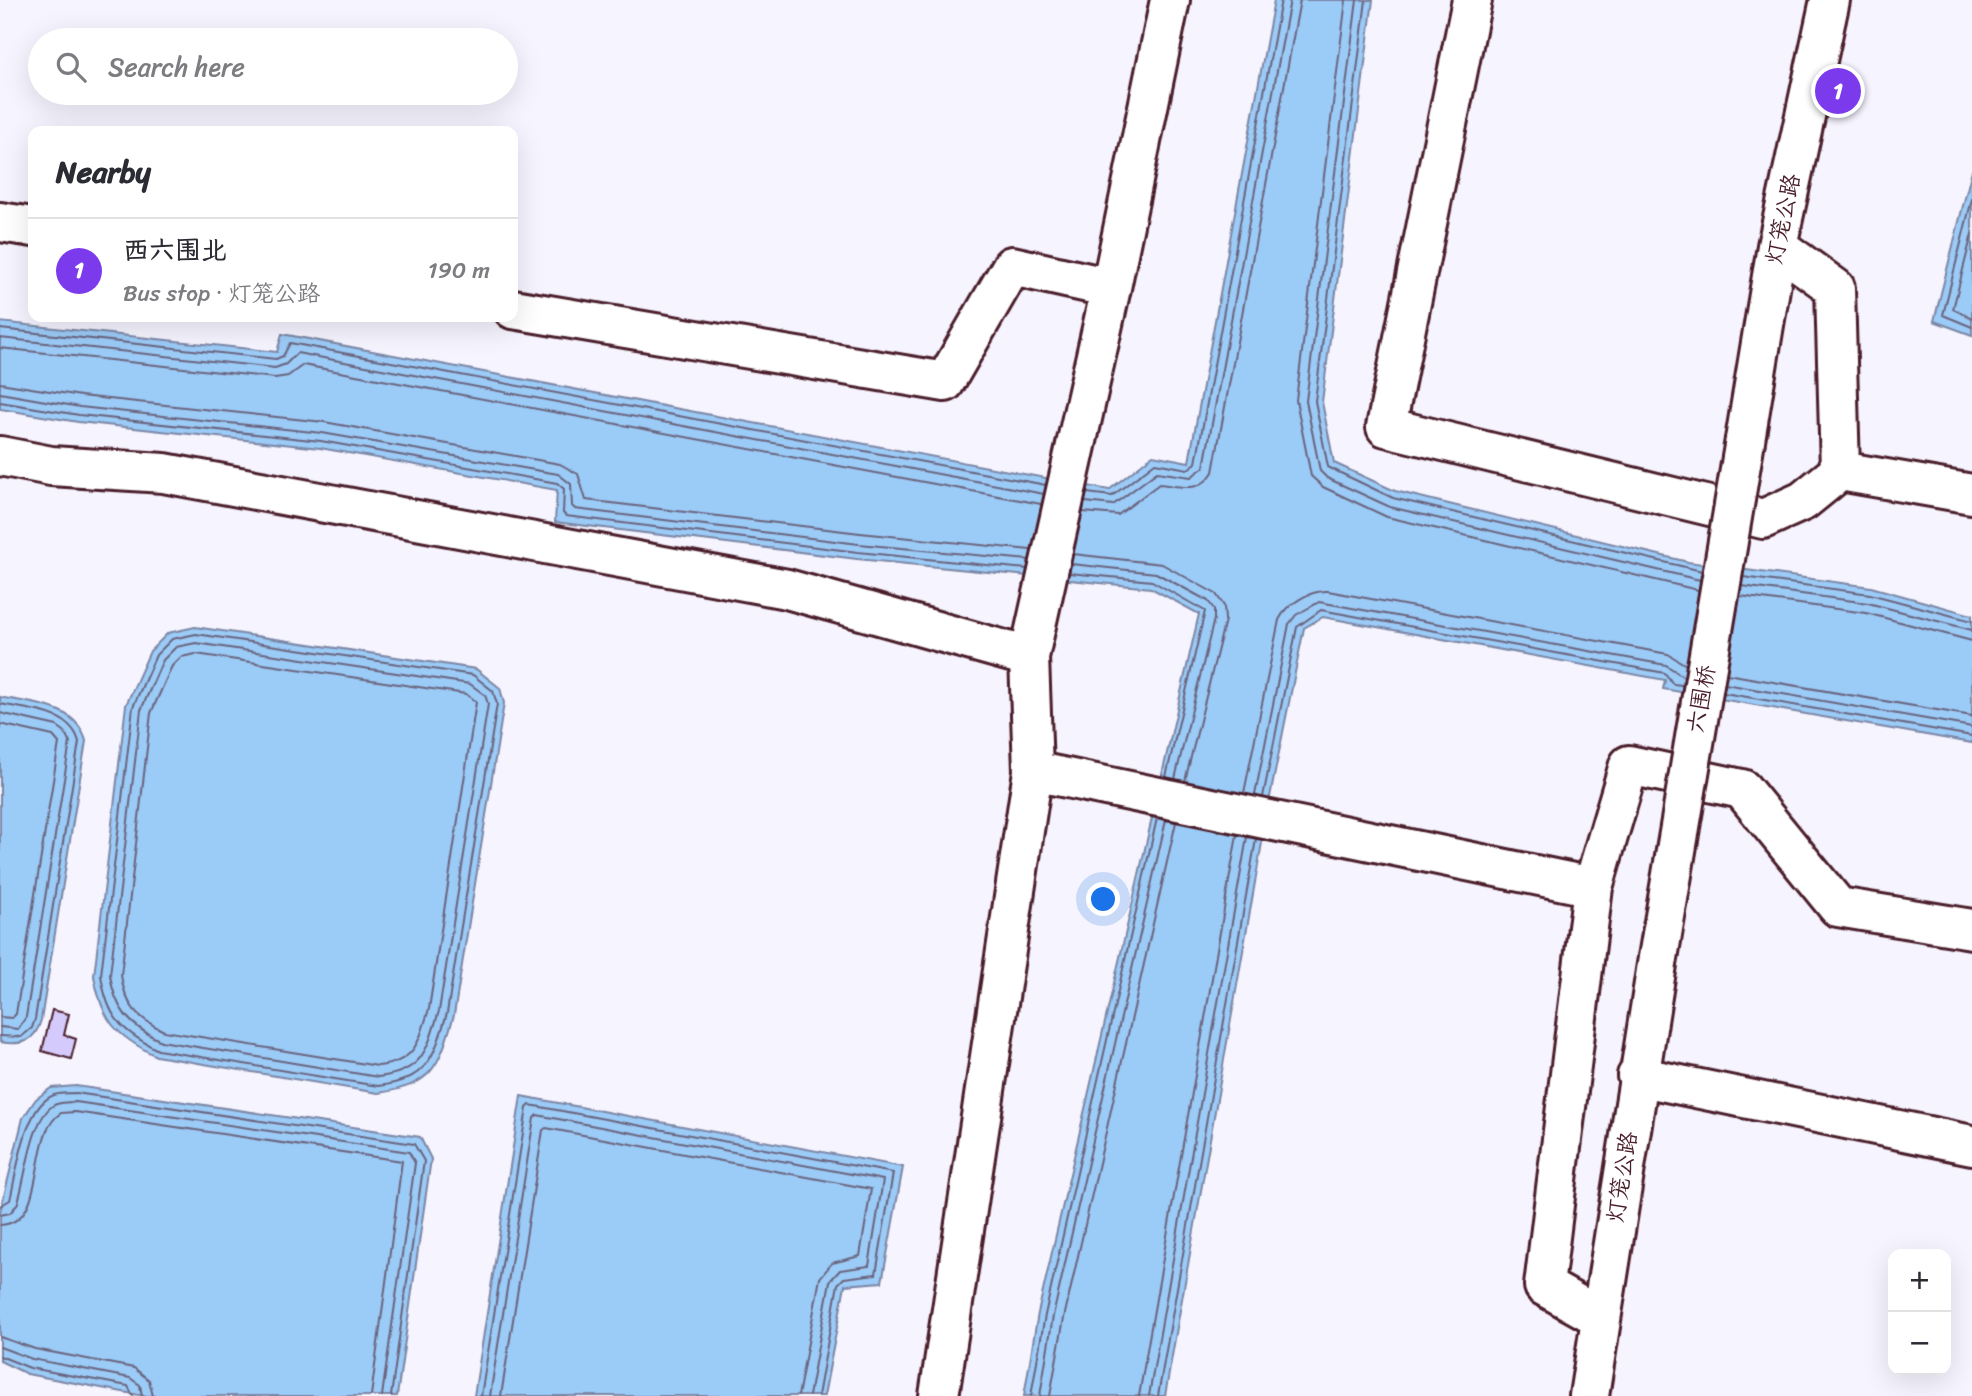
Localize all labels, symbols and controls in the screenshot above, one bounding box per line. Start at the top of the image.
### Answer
search box [28,28,518,105]
text: Search here [108,44,245,90]
icon: search [52,48,90,86]
pin: 1 [1815,65,1861,117]
text: Nearby [56,145,151,199]
street label: 灯笼公路 [1753,170,1813,268]
text: 西六围北 [123,227,227,273]
text: 1 [74,250,84,291]
text: 190 m [428,250,490,291]
text: Bus stop · 灯笼公路 [123,273,320,314]
street label: 六围桥 [1675,661,1727,737]
your location [1086,882,1120,916]
street label: 灯笼公路 [1595,1128,1649,1226]
map controls [1888,1249,1951,1375]
button: + [1888,1249,1951,1312]
button: − [1888,1312,1951,1375]

